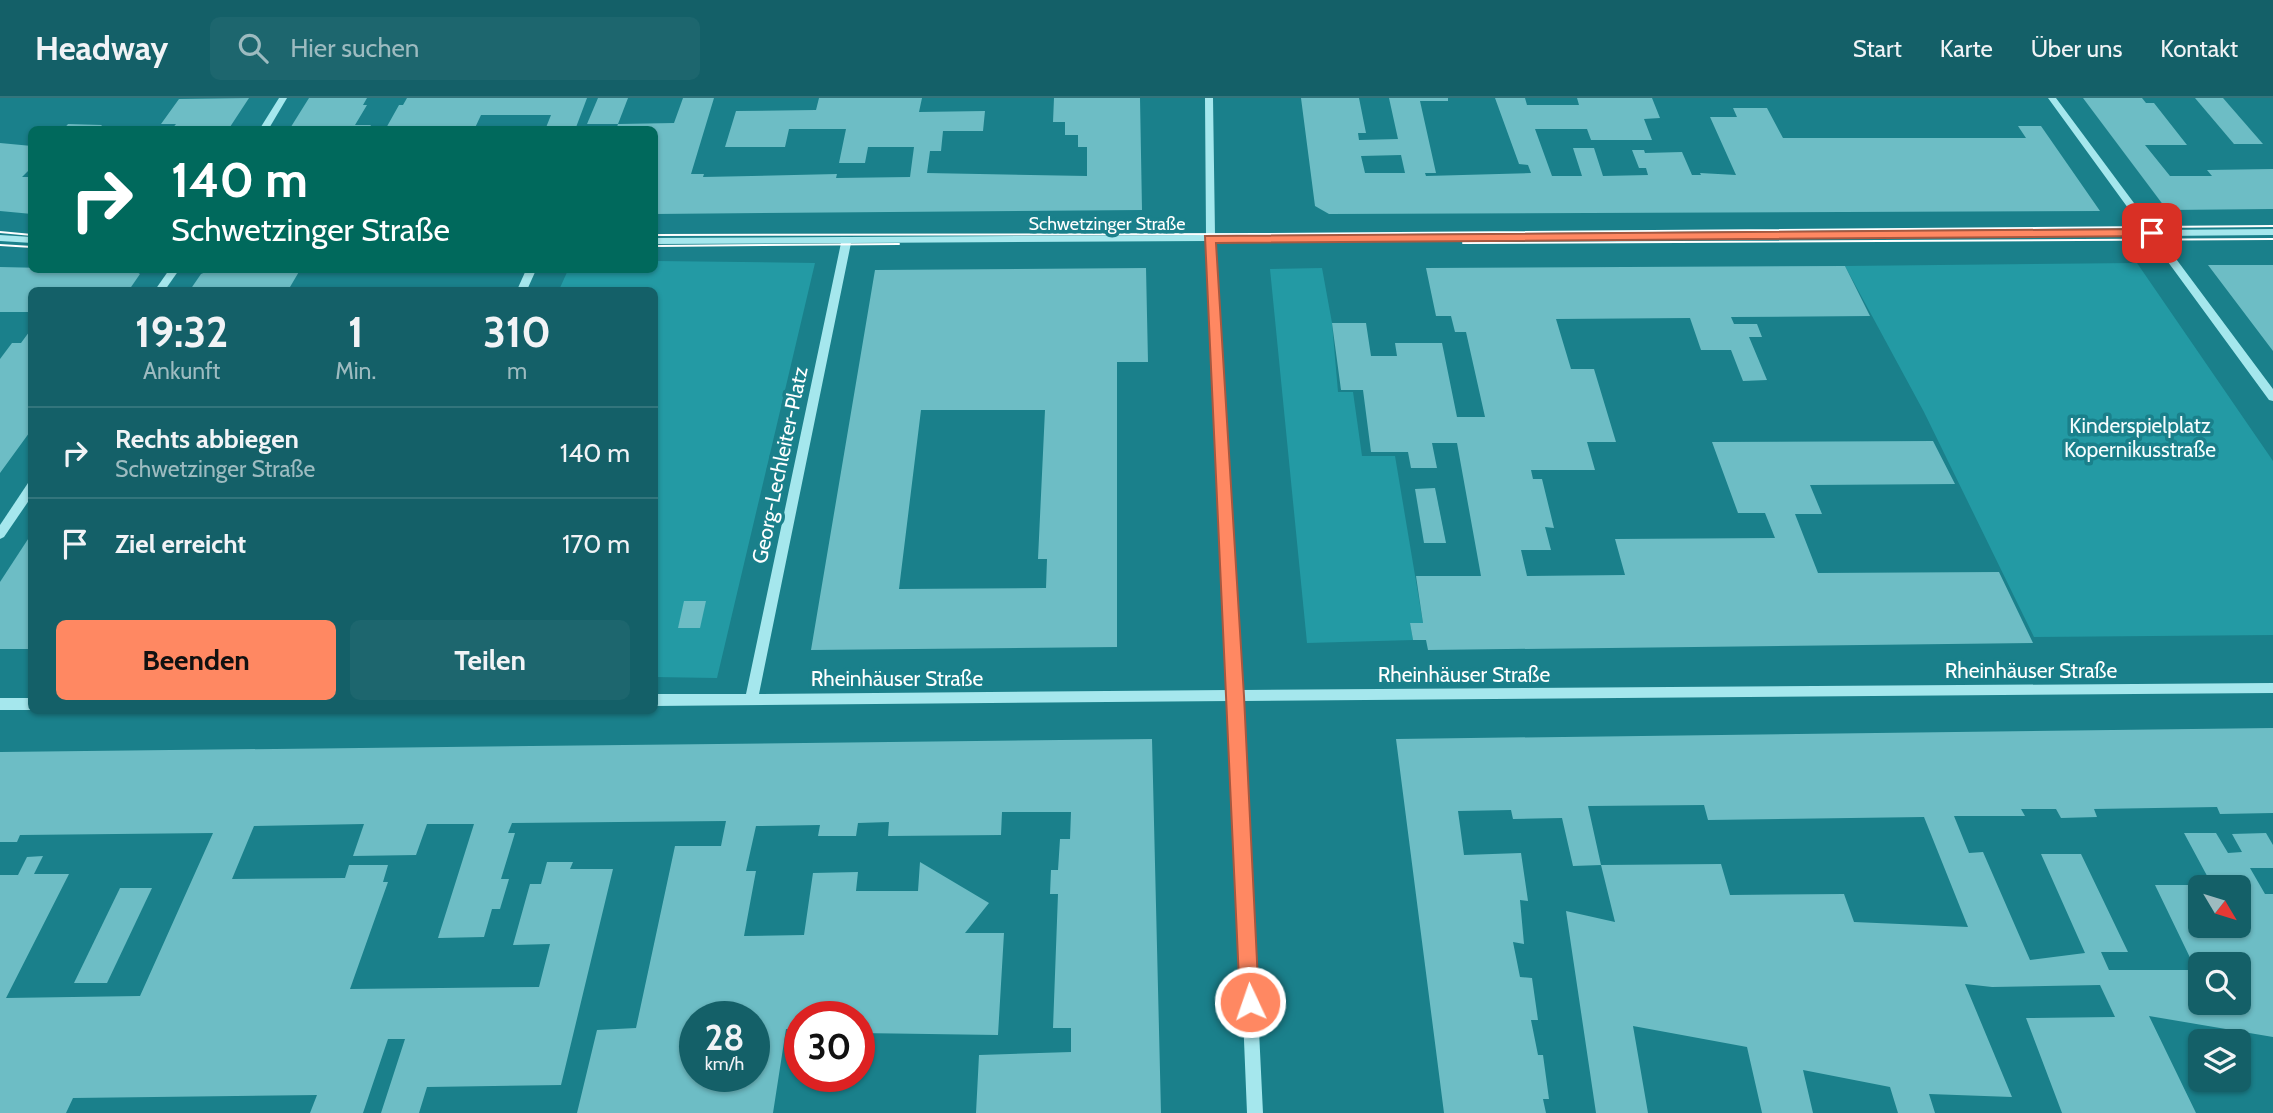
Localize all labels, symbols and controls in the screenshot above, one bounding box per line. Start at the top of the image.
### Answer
search box [210,17,700,80]
text: Headway [35,28,168,68]
icon: search [234,29,272,67]
text: Hier suchen [290,32,419,64]
text: Start [1853,34,1902,63]
text: Karte [1940,34,1993,63]
text: Über uns [2031,34,2122,63]
text: Kontakt [2160,34,2238,63]
text: 140 m [171,150,308,209]
icon: right [56,154,147,245]
pin [2122,203,2182,263]
text: Schwetzinger Straße [171,210,450,249]
street label: Schwetzinger Straße [1029,213,1185,235]
icon: arrive [2133,214,2171,252]
text: 19:32 [135,306,228,358]
text: 1 [348,306,364,358]
text: 310 [483,306,551,358]
text: Ankunft [143,357,220,385]
text: Min. [335,357,376,385]
text: m [507,357,527,385]
street label: Georg-Lechleiter-Platz [746,364,813,566]
park label: Kinderspielplatz Kopernikusstraße [2064,413,2216,462]
text: Rechts abbiegen [115,423,299,455]
icon: right [56,434,94,472]
text: 140 m [560,437,630,469]
text: Schwetzinger Straße [115,455,315,483]
icon: arrive [56,525,94,563]
text: Ziel erreicht [115,528,246,560]
text: 170 m [562,528,630,560]
button: Beenden [56,620,336,700]
button: Teilen [350,620,630,700]
street label: Rheinhäuser Straße [1945,658,2117,683]
street label: Rheinhäuser Straße [1378,662,1550,687]
street label: Rheinhäuser Straße [811,666,983,691]
north arrow [2188,875,2250,938]
map controls [2188,875,2251,1092]
button: search [2188,952,2251,1015]
position arrow [1213,965,1287,1039]
speed limit sign: 30 [784,1001,875,1092]
text: 28 [705,1016,744,1059]
button: layers [2188,1029,2251,1092]
text: km/h [705,1053,744,1075]

